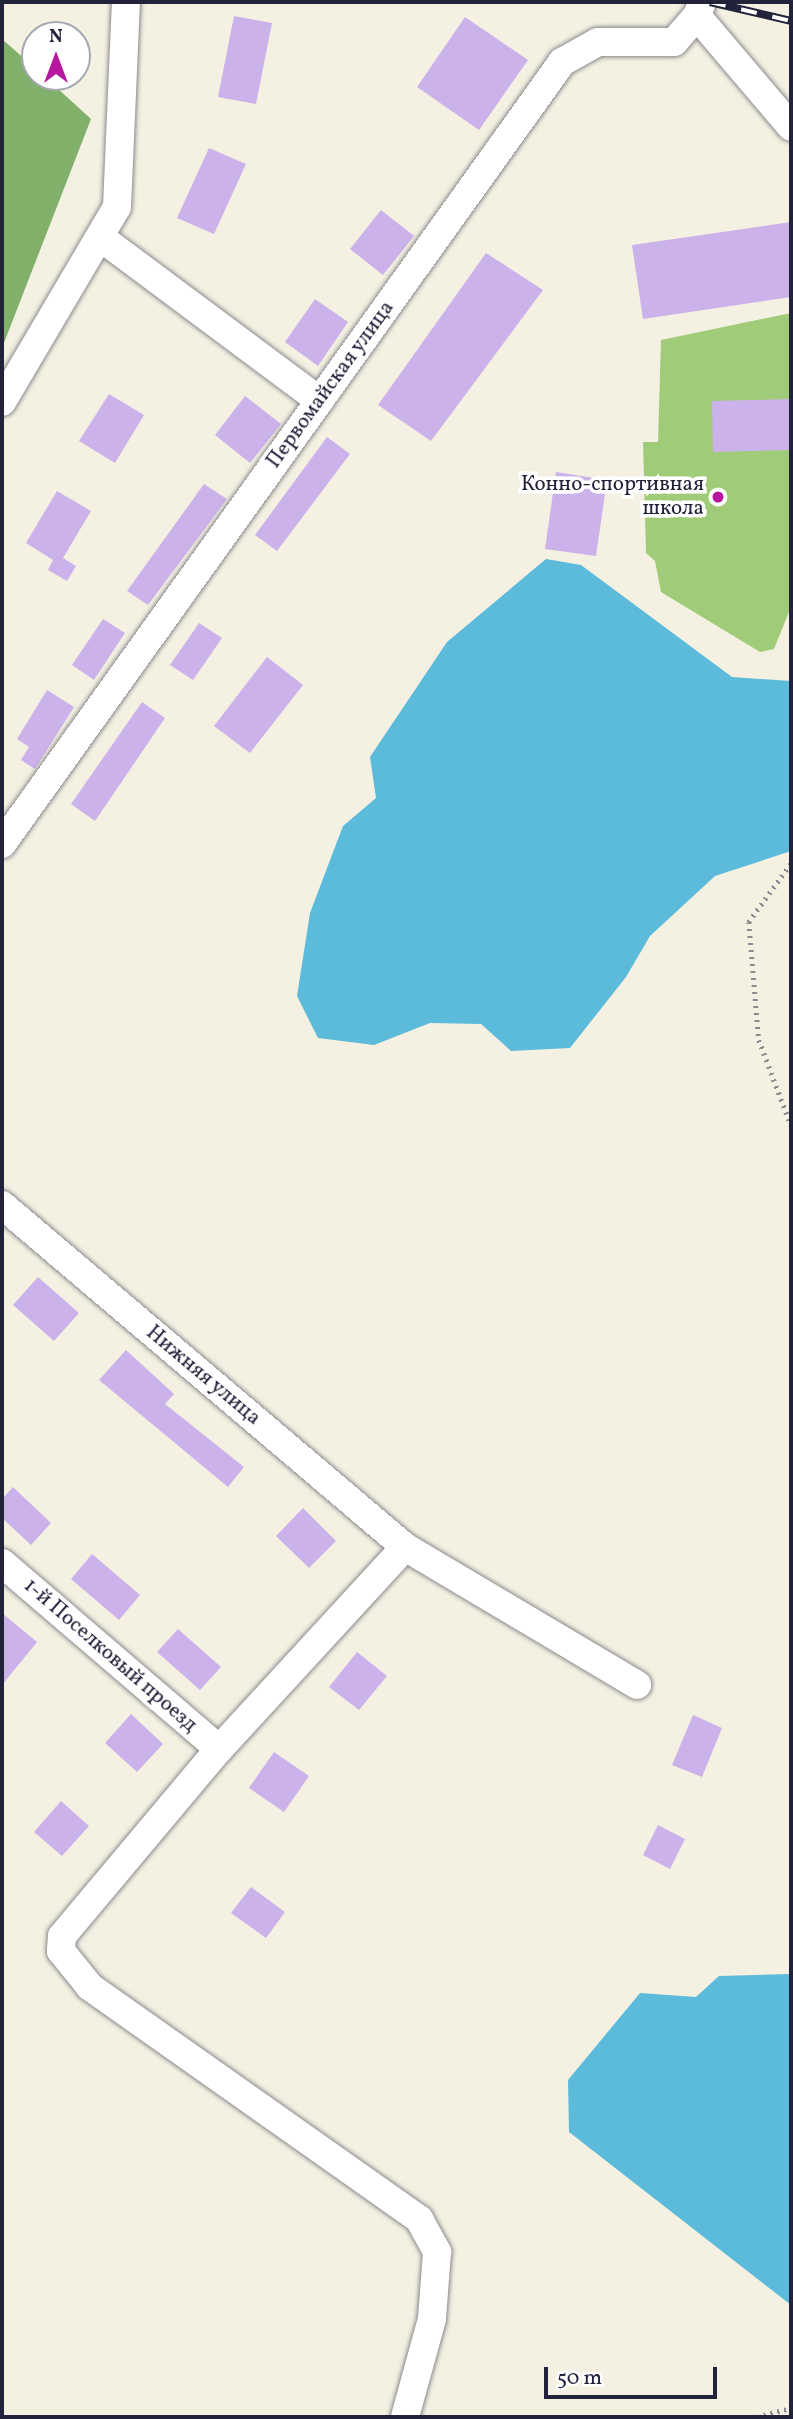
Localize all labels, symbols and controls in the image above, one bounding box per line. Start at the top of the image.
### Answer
north arrow [21,21,91,91]
text: N [49,24,63,50]
street label: Первомайская улица [262,296,400,474]
place label: Конно-спортивная школа [521,472,704,522]
marker: Конно-спортивная школа [710,489,726,505]
street label: Нижняя улица [140,1321,266,1431]
street label: 1-й Поселковый проезд [18,1574,202,1738]
scale bar [548,2352,721,2396]
text: 50 m [557,2364,602,2393]

